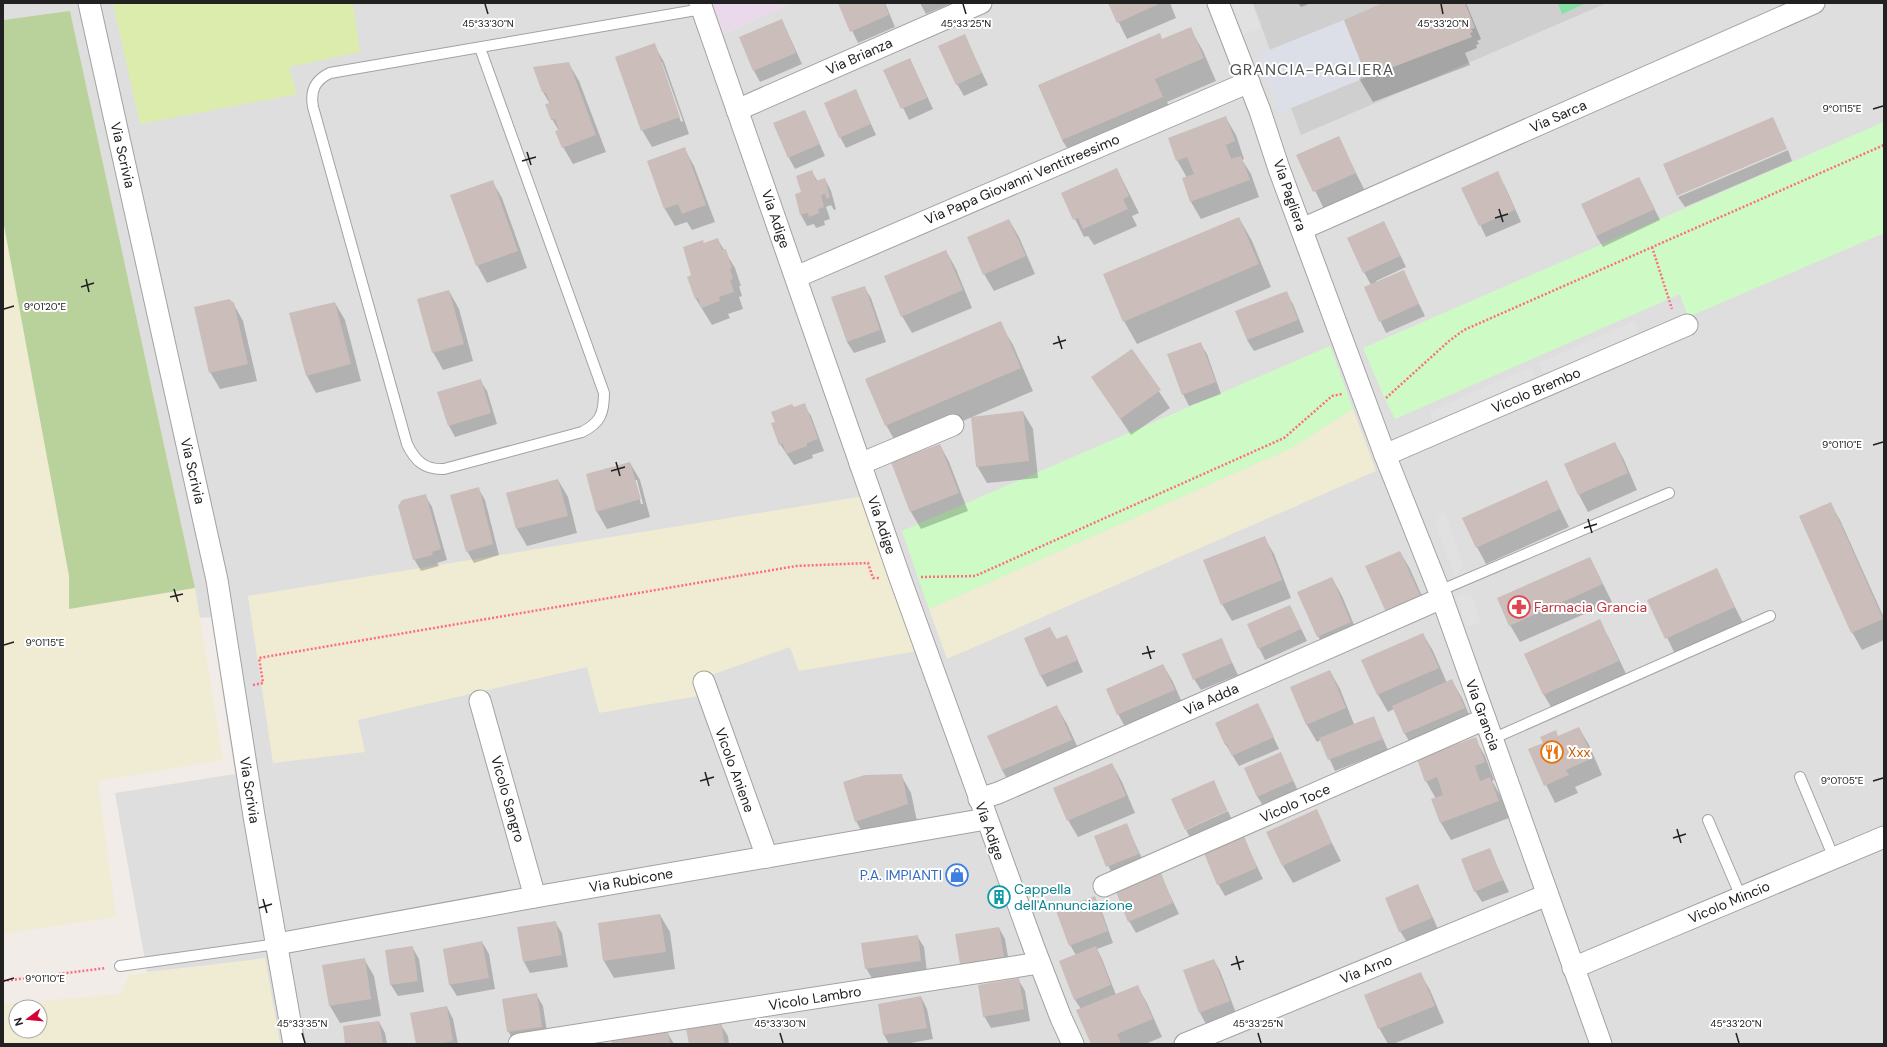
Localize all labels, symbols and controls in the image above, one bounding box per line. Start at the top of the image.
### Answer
text: 45°33'30"N [462,17,514,30]
text: 45°33'25"N [941,17,991,30]
text: 45°33'20"N [1417,17,1469,30]
street label: Via Brianza [823,33,895,79]
district label: GRANCIA-PAGLIERA [1230,59,1394,80]
street label: Via Sarca [1527,96,1589,136]
text: 9°01'15"E [1823,102,1862,115]
street label: Via Scrivia [107,120,139,190]
street label: Via Papa Giovanni Ventitreesimo [922,130,1122,228]
street label: Via Pagliera [1269,157,1311,233]
street label: Via Adige [758,187,794,251]
text: 9°01'20"E [24,300,67,313]
street label: Vicolo Brembo [1489,363,1583,417]
street label: Via Scrivia [177,436,209,506]
text: 9°01'10"E [1822,438,1862,451]
street label: Via Adige [864,493,900,557]
pharmacy icon: Farmacia Grancia [1506,594,1532,620]
place label: Farmacia Grancia [1534,598,1647,616]
text: 9°01'15"E [26,636,65,649]
street label: Via Grancia [1462,677,1504,753]
street label: Via Adda [1181,679,1241,719]
street label: Vicolo Aniene [711,725,759,815]
restaurant icon: Xxx [1539,739,1565,765]
place label: Xxx [1568,743,1590,761]
street label: Vicolo Sangro [487,754,529,844]
street label: Via Scrivia [236,755,264,825]
text: 9°01'05"E [1821,774,1864,787]
street label: Vicolo Toce [1257,779,1333,826]
street label: Via Adige [971,799,1009,863]
shop icon: P.A. IMPIANTI [944,862,970,888]
street label: Via Rubicone [588,864,674,896]
place label: P.A. IMPIANTI [860,866,942,884]
street label: Vicolo Mincio [1685,877,1773,927]
place label: Cappella dell'Annunciazione [1014,880,1133,914]
building icon: Cappella dell'Annunciazione [986,884,1012,910]
street label: Via Arno [1337,950,1395,988]
text: 9°01'10"E [25,972,65,985]
street label: Vicolo Lambro [767,982,863,1014]
north arrow [8,999,48,1039]
text: N [11,1016,26,1028]
text: 45°33'35"N [277,1017,327,1030]
text: 45°33'30"N [754,1017,806,1030]
text: 45°33'25"N [1233,1017,1283,1030]
text: 45°33'20"N [1710,1017,1762,1030]

